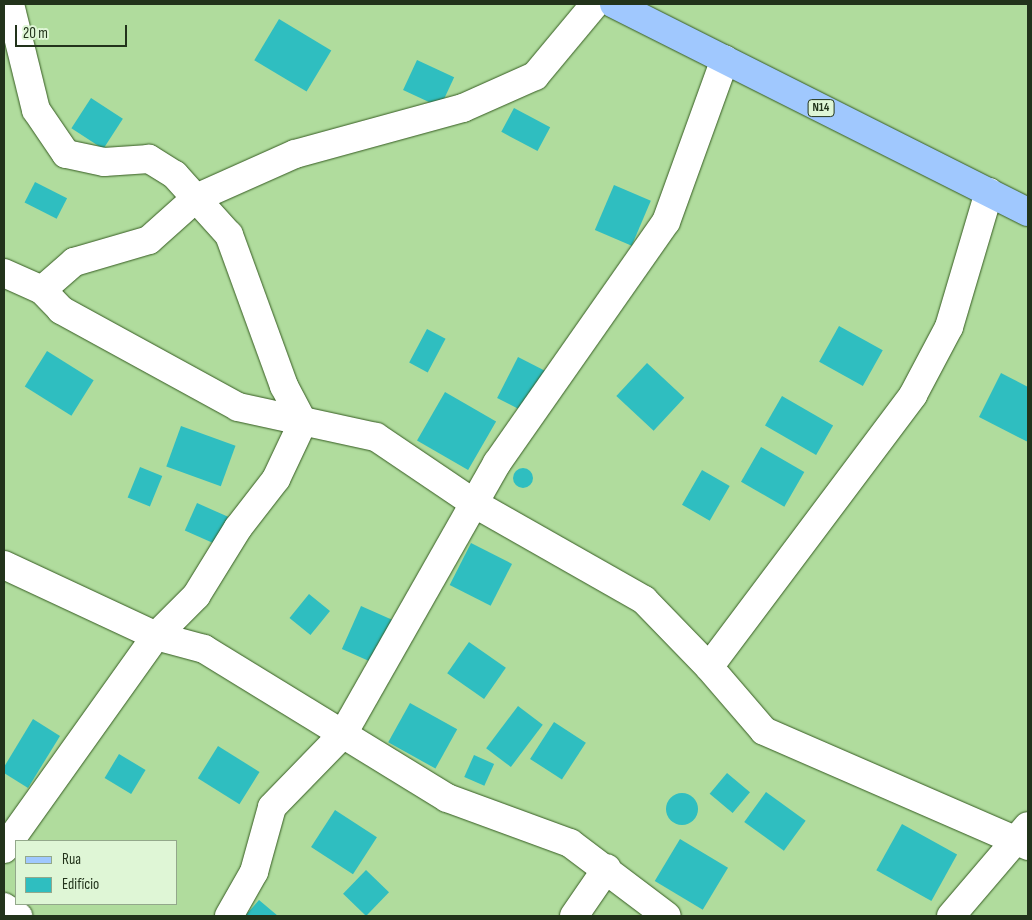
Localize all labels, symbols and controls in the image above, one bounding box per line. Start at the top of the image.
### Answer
scale bar [18,15,130,47]
text: 20 m [23,24,48,43]
road number: N14 [807,99,835,118]
legend [15,840,178,905]
text: Rua [62,850,81,869]
text: Edifício [62,875,99,894]

